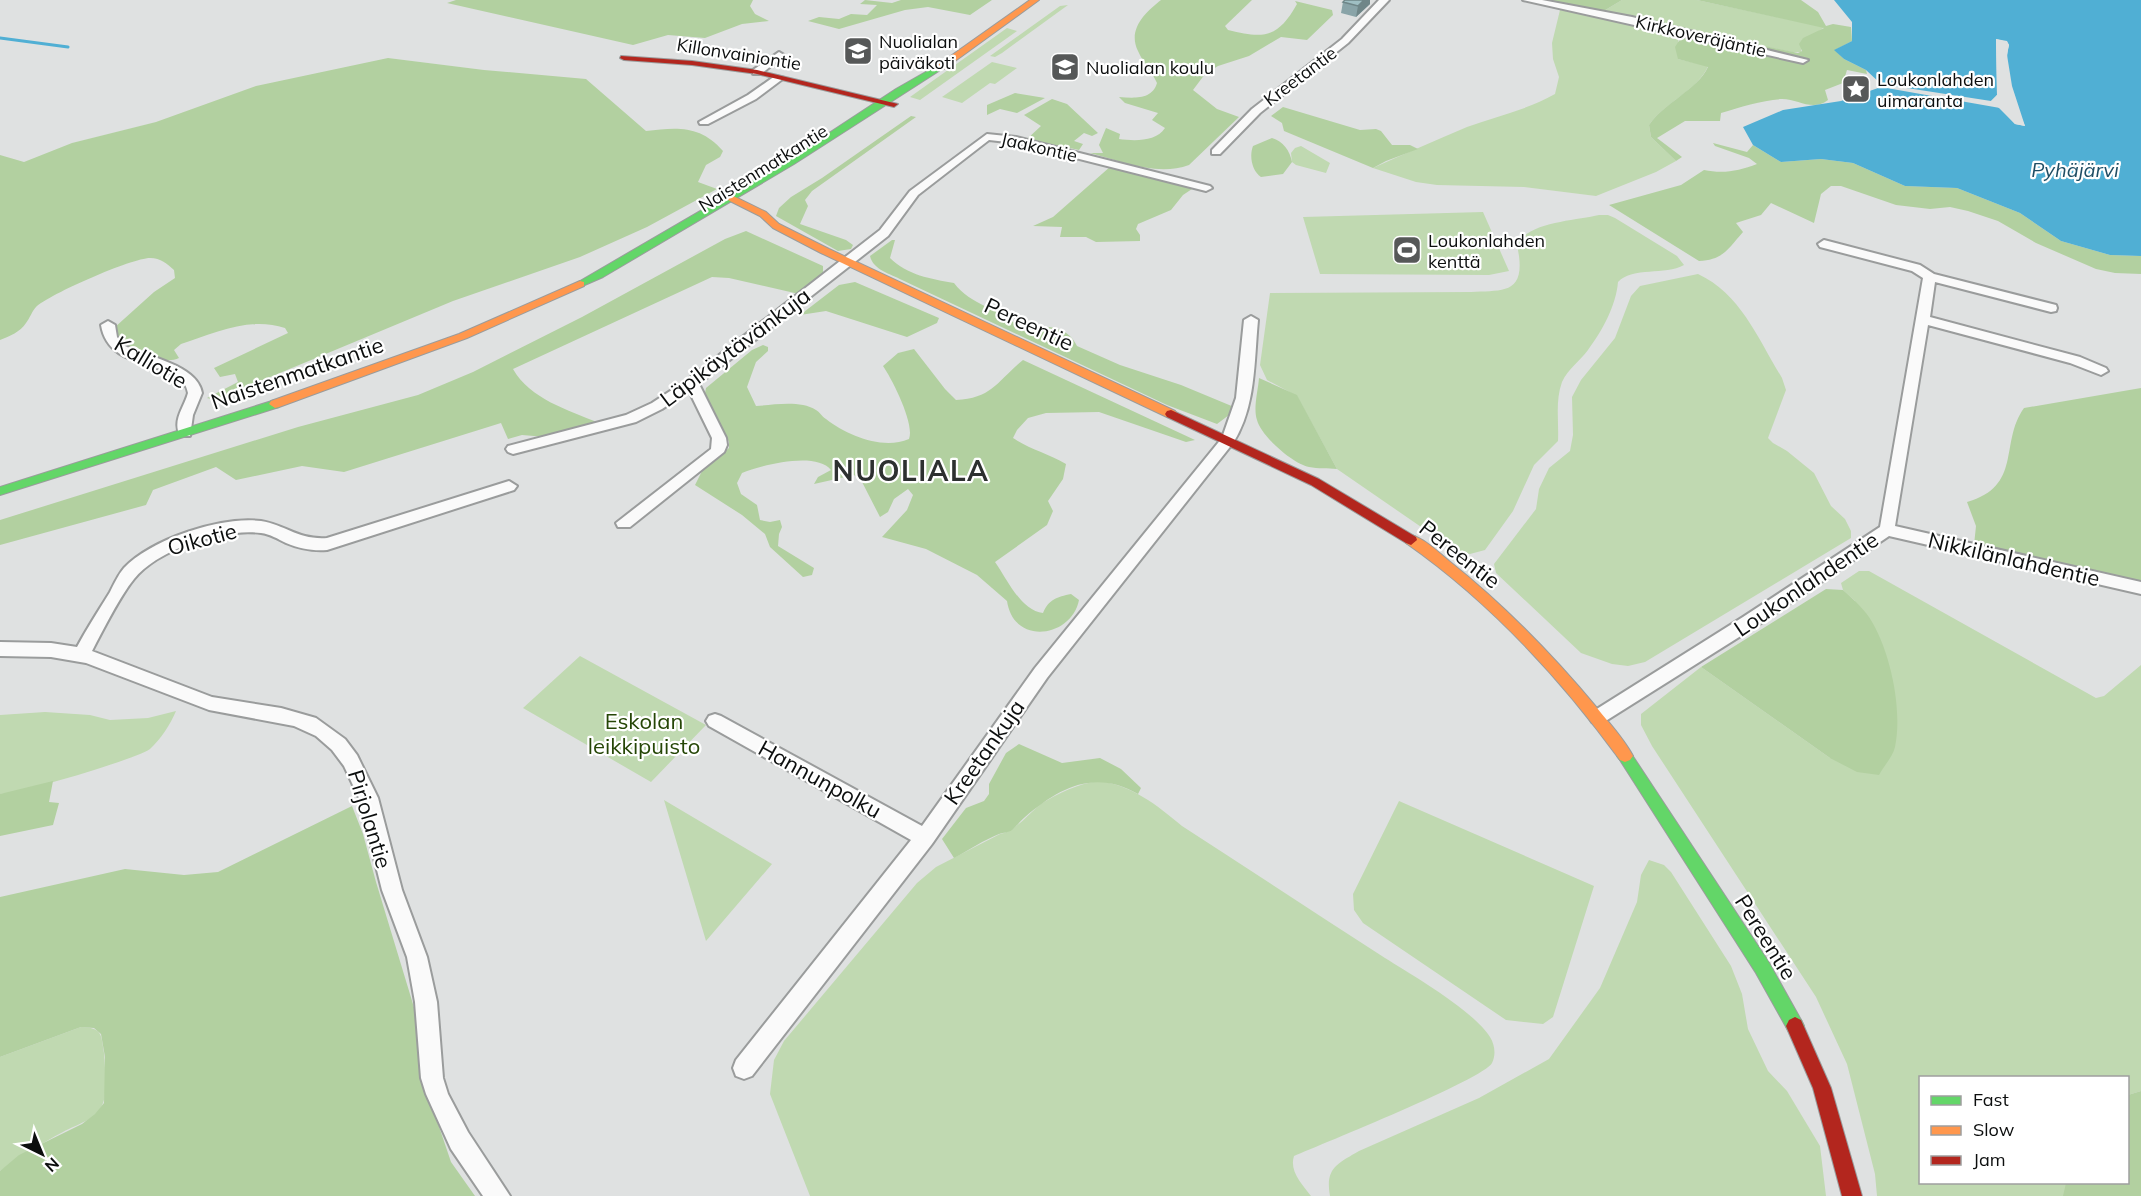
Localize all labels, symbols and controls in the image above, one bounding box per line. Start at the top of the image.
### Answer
street label: Kirkkoveräjäntie [1633,10,1769,62]
place label: Nuolialan päiväkoti [879,30,958,74]
street label: Killonvainiontie [675,33,803,75]
school or university icon: Nuolialan päiväkoti [842,35,874,67]
street label: Kreetantie [1259,41,1341,111]
school or university icon: Nuolialan koulu [1049,51,1081,83]
place label: Nuolialan koulu [1086,56,1214,79]
place label: Loukonlahden uimaranta [1877,68,1994,112]
place icon: Loukonlahden uimaranta [1840,73,1872,105]
street label: Naistenmatkantie [694,119,832,217]
street label: Jaakontie [999,127,1079,167]
water label: Pyhäjärvi [2031,157,2119,182]
place label: Loukonlahden kenttä [1428,229,1545,273]
sports icon: Loukonlahden kenttä [1391,234,1423,266]
street label: Läpikäytävänkuja [654,281,816,413]
street label: Pereentie [980,291,1078,357]
street label: Kalliotie [109,329,193,395]
street label: Naistenmatkantie [207,330,387,416]
district label: NUOLIALA [833,453,989,488]
street label: Pereentie [1414,514,1506,594]
street label: Oikotie [164,516,240,562]
street label: Loukonlahdentie [1729,525,1883,643]
street label: Nikkilänlahdentie [1926,526,2102,592]
street label: Kreetankuja [938,694,1030,810]
park label: Eskolan leikkipuisto [588,707,700,760]
street label: Hannunpolku [754,734,886,824]
street label: Pirjolantie [342,766,398,872]
street label: Pereentie [1729,889,1803,985]
legend [1919,1076,2129,1184]
text: Fast [1973,1088,2009,1111]
text: Slow [1973,1118,2015,1141]
north arrow [12,1124,72,1184]
text: Jam [1973,1148,2006,1171]
text: N [41,1154,63,1176]

